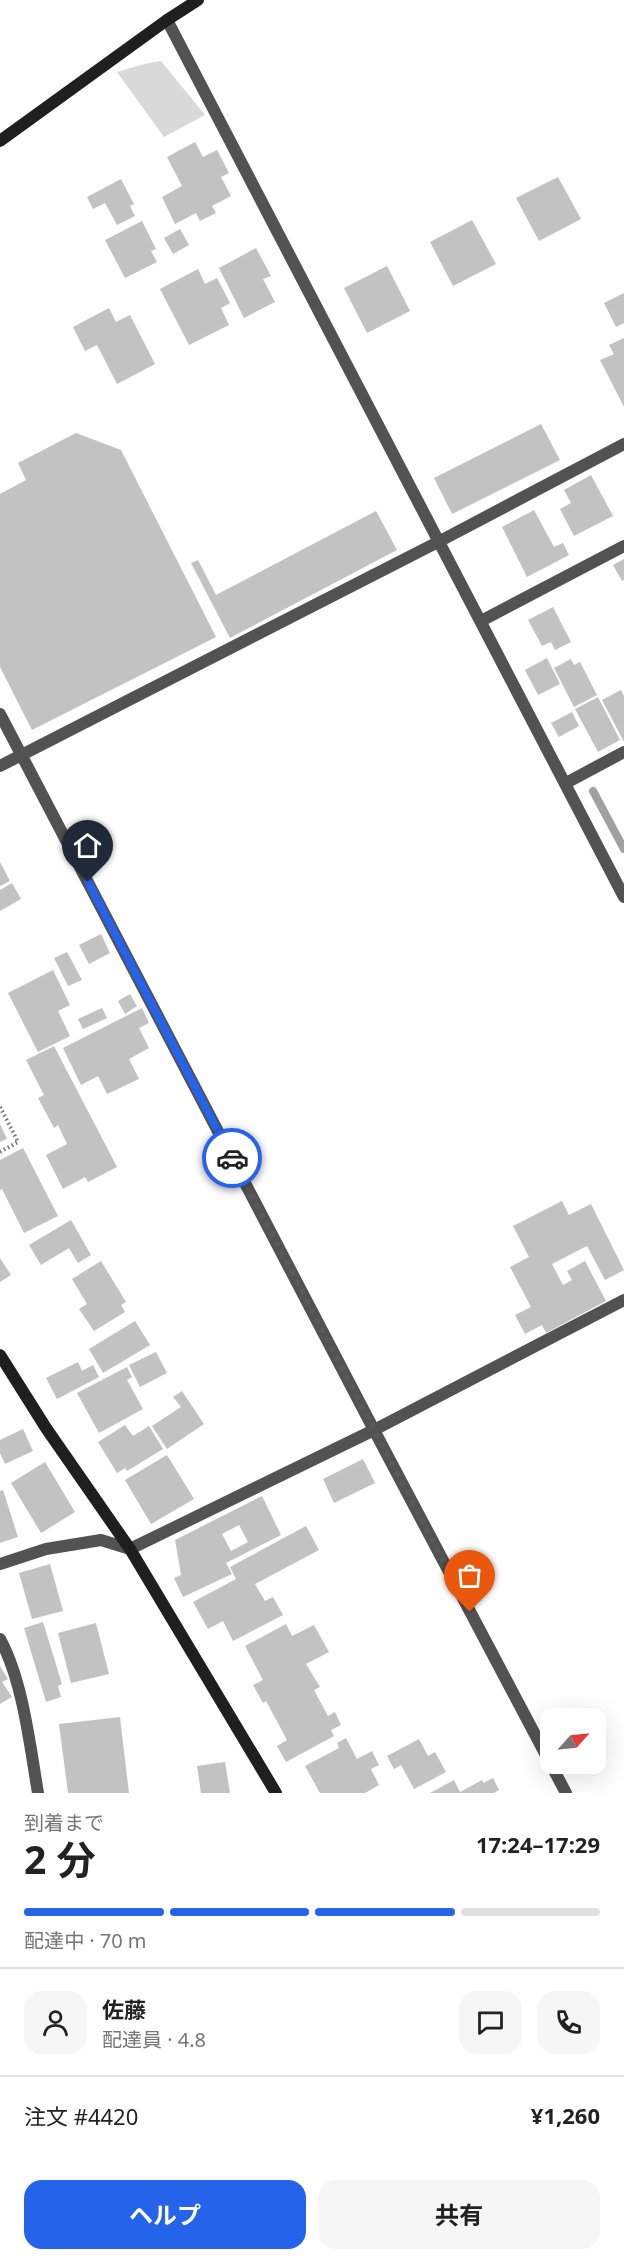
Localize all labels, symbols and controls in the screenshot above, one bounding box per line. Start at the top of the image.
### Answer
pin [62,820,113,882]
icon: home [71,829,104,862]
courier [202,1128,262,1188]
icon: car [216,1142,249,1175]
pin [444,1550,495,1612]
icon: bag [453,1559,486,1592]
north arrow [540,1708,606,1774]
map controls [540,1708,606,1774]
text: 到着まで [24,1809,104,1836]
text: 17:24–17:29 [476,1829,600,1859]
text: 2 分 [24,1832,95,1885]
text: 配達中 · 70 m [24,1927,147,1954]
button: person [24,1991,87,2054]
button: chat [459,1991,522,2054]
button: phone [537,1991,600,2054]
text: 佐藤 [102,1994,146,2024]
text: 配達員 · 4.8 [102,2026,206,2053]
text: ¥1,260 [531,2100,600,2130]
text: 注文 #4420 [24,2101,138,2131]
button: ヘルプ [24,2180,306,2249]
button: 共有 [318,2180,600,2249]

